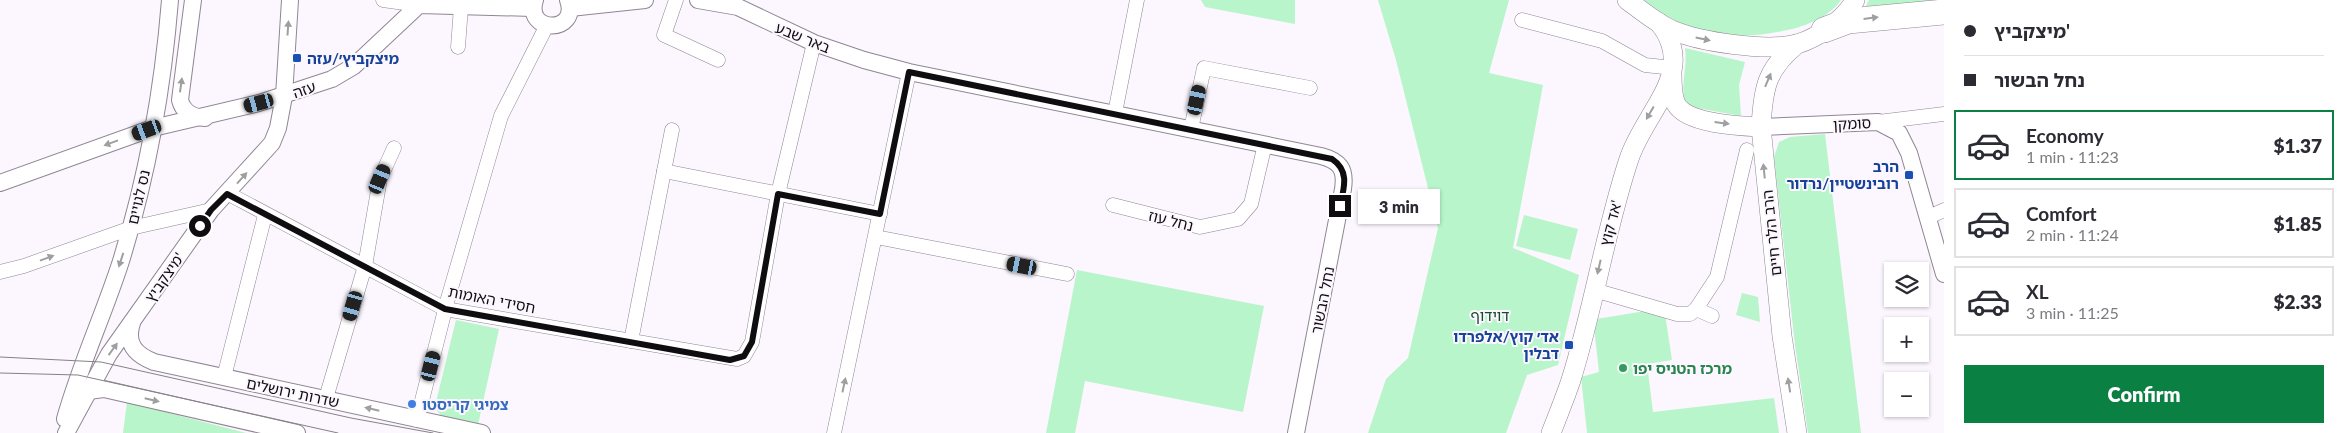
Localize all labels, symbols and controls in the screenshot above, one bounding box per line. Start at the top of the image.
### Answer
one-way arrow [1863,13,1879,21]
street label: באר שבע [773,18,834,56]
text: מיצקביץ' [1994,19,2070,42]
one-way arrow [285,20,293,36]
one-way arrow [1695,35,1710,43]
place label: מיצקביץ׳/עזה [307,49,400,67]
marker: מיצקביץ׳/עזה [291,52,303,64]
text: נחל הבשור [1994,68,2085,91]
one-way arrow [1764,73,1772,87]
one-way arrow [177,76,185,92]
street label: עזה [290,77,318,101]
car [1186,84,1207,116]
car [242,92,275,114]
one-way arrow [1646,107,1655,120]
street label: סומקן [1832,113,1872,133]
car [130,118,163,142]
one-way arrow [1714,119,1730,127]
icon: car [1966,123,2011,168]
text: Economy [2026,124,2104,147]
text: $1.37 [2273,134,2322,157]
one-way arrow [103,139,118,147]
text: 1 min · 11:23 [2026,147,2119,166]
place label: הרב רובינשטיין/נרדור [1787,157,1899,192]
car [367,162,392,196]
one-way arrow [1760,163,1768,179]
street label: נס לגויים [123,168,153,226]
marker: הרב רובינשטיין/נרדור [1903,169,1915,181]
one-way arrow [236,172,248,184]
callout: 3 min [1358,188,1440,224]
street label: הרב הלר חיים [1758,189,1784,277]
route end [1329,195,1351,217]
text: 3 min [1379,197,1419,216]
street label: אד קוץ' [1595,198,1625,248]
icon: car [1966,201,2011,246]
text: Comfort [2026,202,2097,225]
street label: נחל עוז [1147,206,1195,234]
text: $1.85 [2273,212,2322,235]
route start [189,215,211,237]
text: 2 min · 11:24 [2026,225,2119,244]
street label: מיצקביץ' [141,249,187,305]
one-way arrow [116,253,124,268]
one-way arrow [40,254,55,262]
car [1005,256,1038,276]
one-way arrow [1595,259,1603,274]
map controls [1884,262,1929,417]
button: layers [1884,262,1929,307]
street label: נחל הבשור [1307,265,1337,335]
icon: car [1966,279,2011,324]
text: XL [2026,280,2049,303]
street label: חסידי האומות [447,282,537,316]
car [341,290,364,322]
text: $2.33 [2273,290,2322,313]
text: 3 min · 11:25 [2026,303,2119,322]
park label: דוידוף [1470,306,1510,324]
button: + [1884,317,1929,362]
place label: אד׳ קוץ/אלפרדו דבלין [1453,327,1559,362]
marker: אד׳ קוץ/אלפרדו דבלין [1563,339,1575,351]
one-way arrow [108,342,118,356]
car [420,350,441,382]
place label: מרכז הטניס יפו [1633,359,1732,377]
marker: מרכז הטניס יפו [1617,362,1629,374]
button: Confirm [1964,365,2324,423]
button: − [1884,372,1929,417]
street label: שדרות ירושלים [245,373,341,411]
one-way arrow [1785,376,1793,392]
one-way arrow [840,378,848,393]
place label: צמיגי קריסטו [422,395,509,413]
one-way arrow [145,396,160,404]
marker: צמיגי קריסטו [406,398,418,410]
one-way arrow [364,405,379,413]

